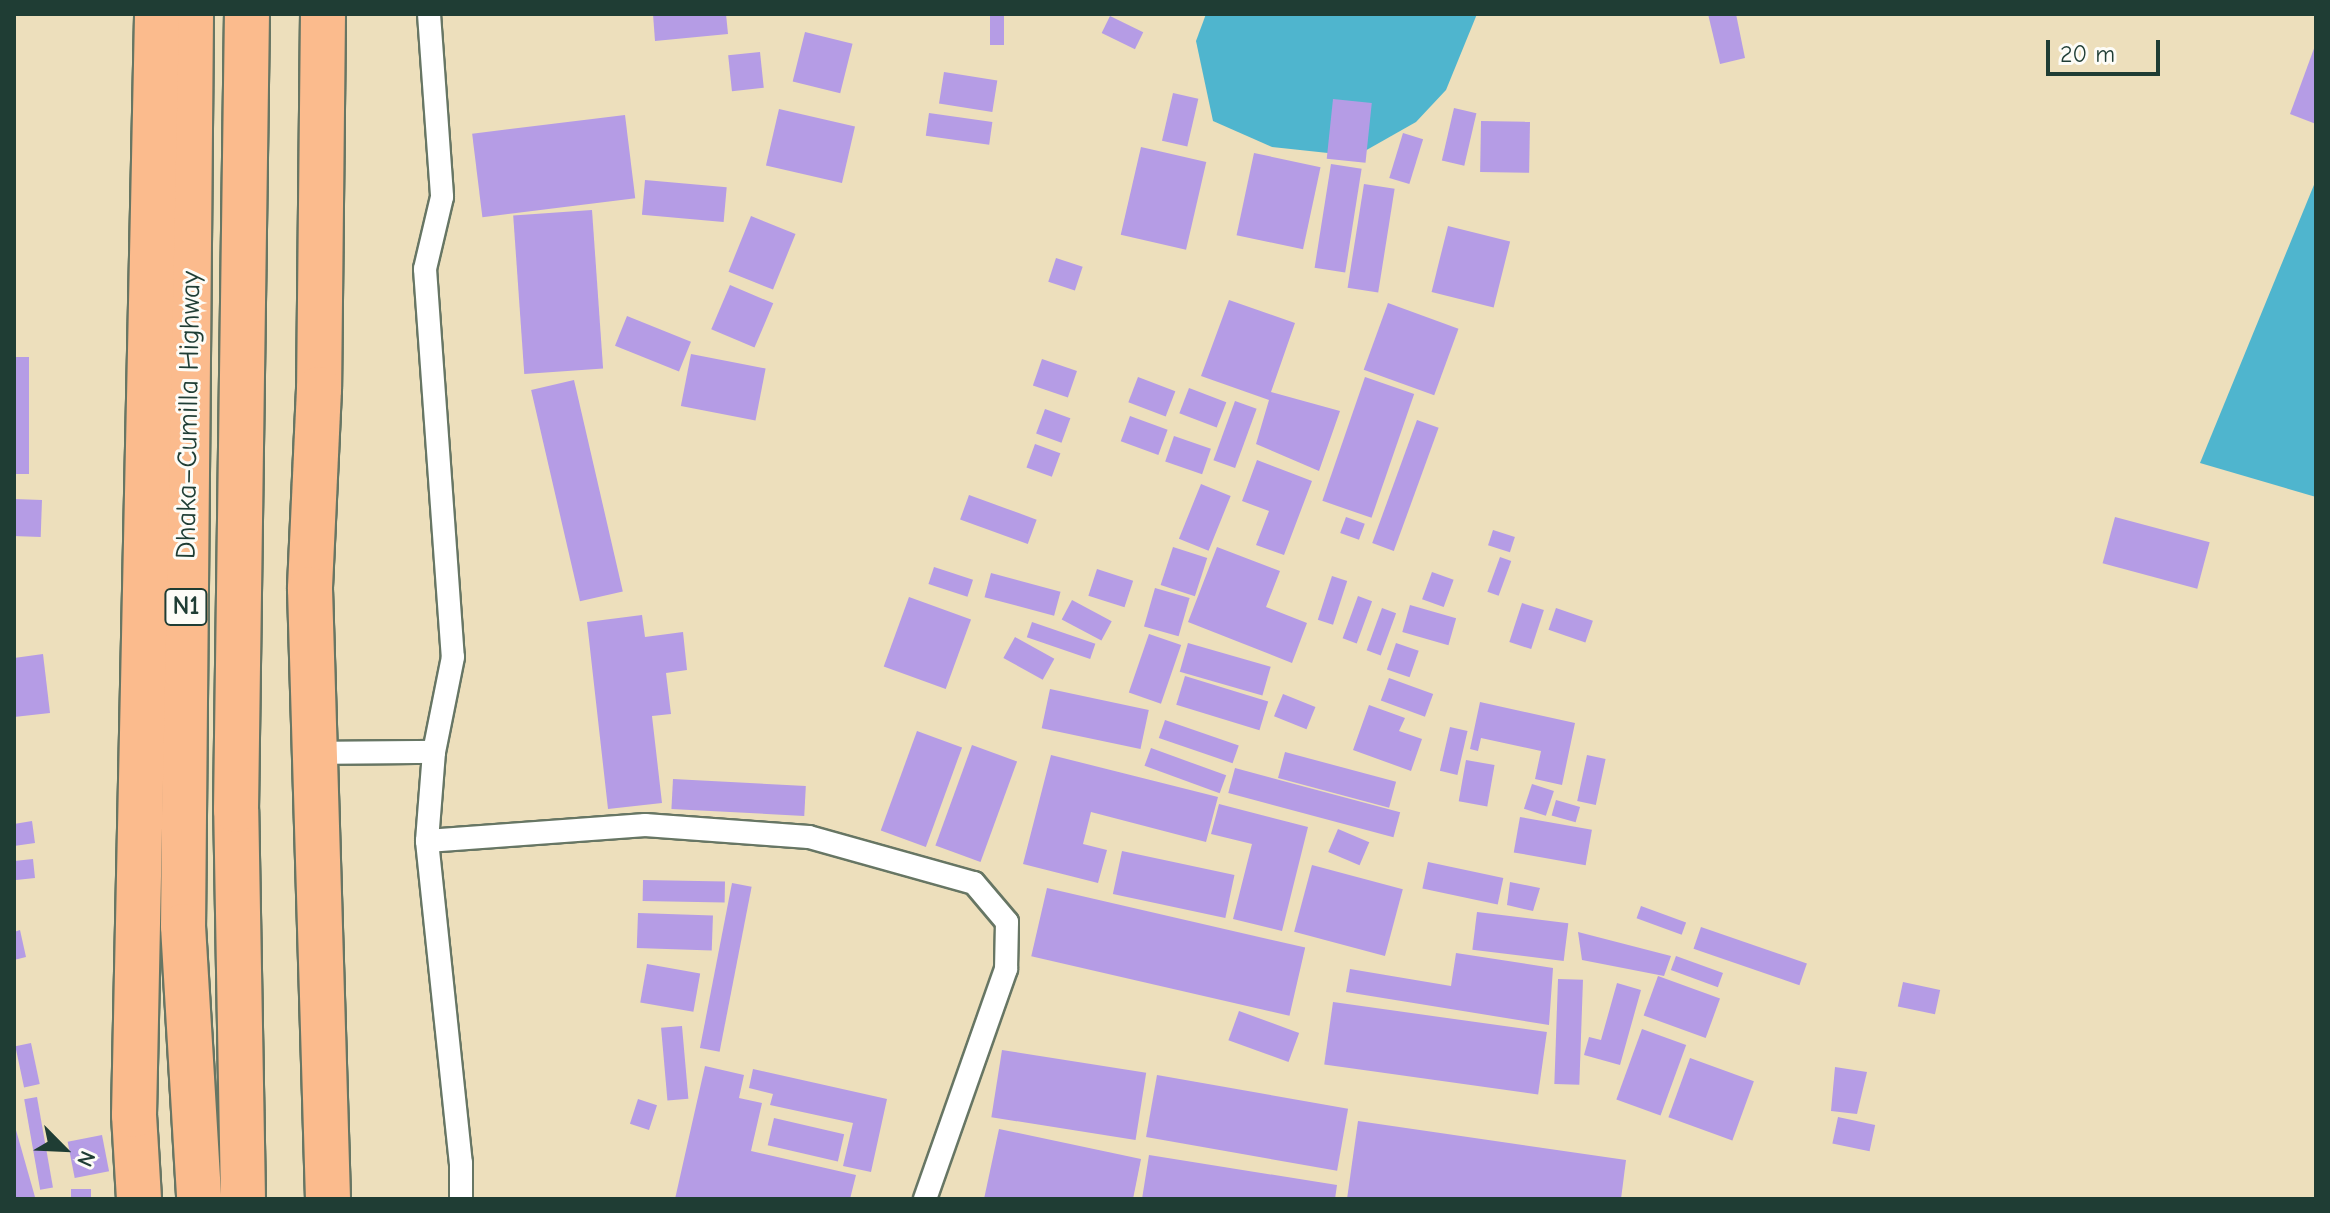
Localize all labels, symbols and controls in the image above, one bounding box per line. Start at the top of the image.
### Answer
scale bar [2050,24,2164,74]
text: 20 m [2060,40,2115,68]
street label: Dhaka–Cumilla Highway [169,271,207,559]
road number: N1 [164,585,208,629]
north arrow [24,1109,104,1189]
text: N [71,1147,101,1171]

